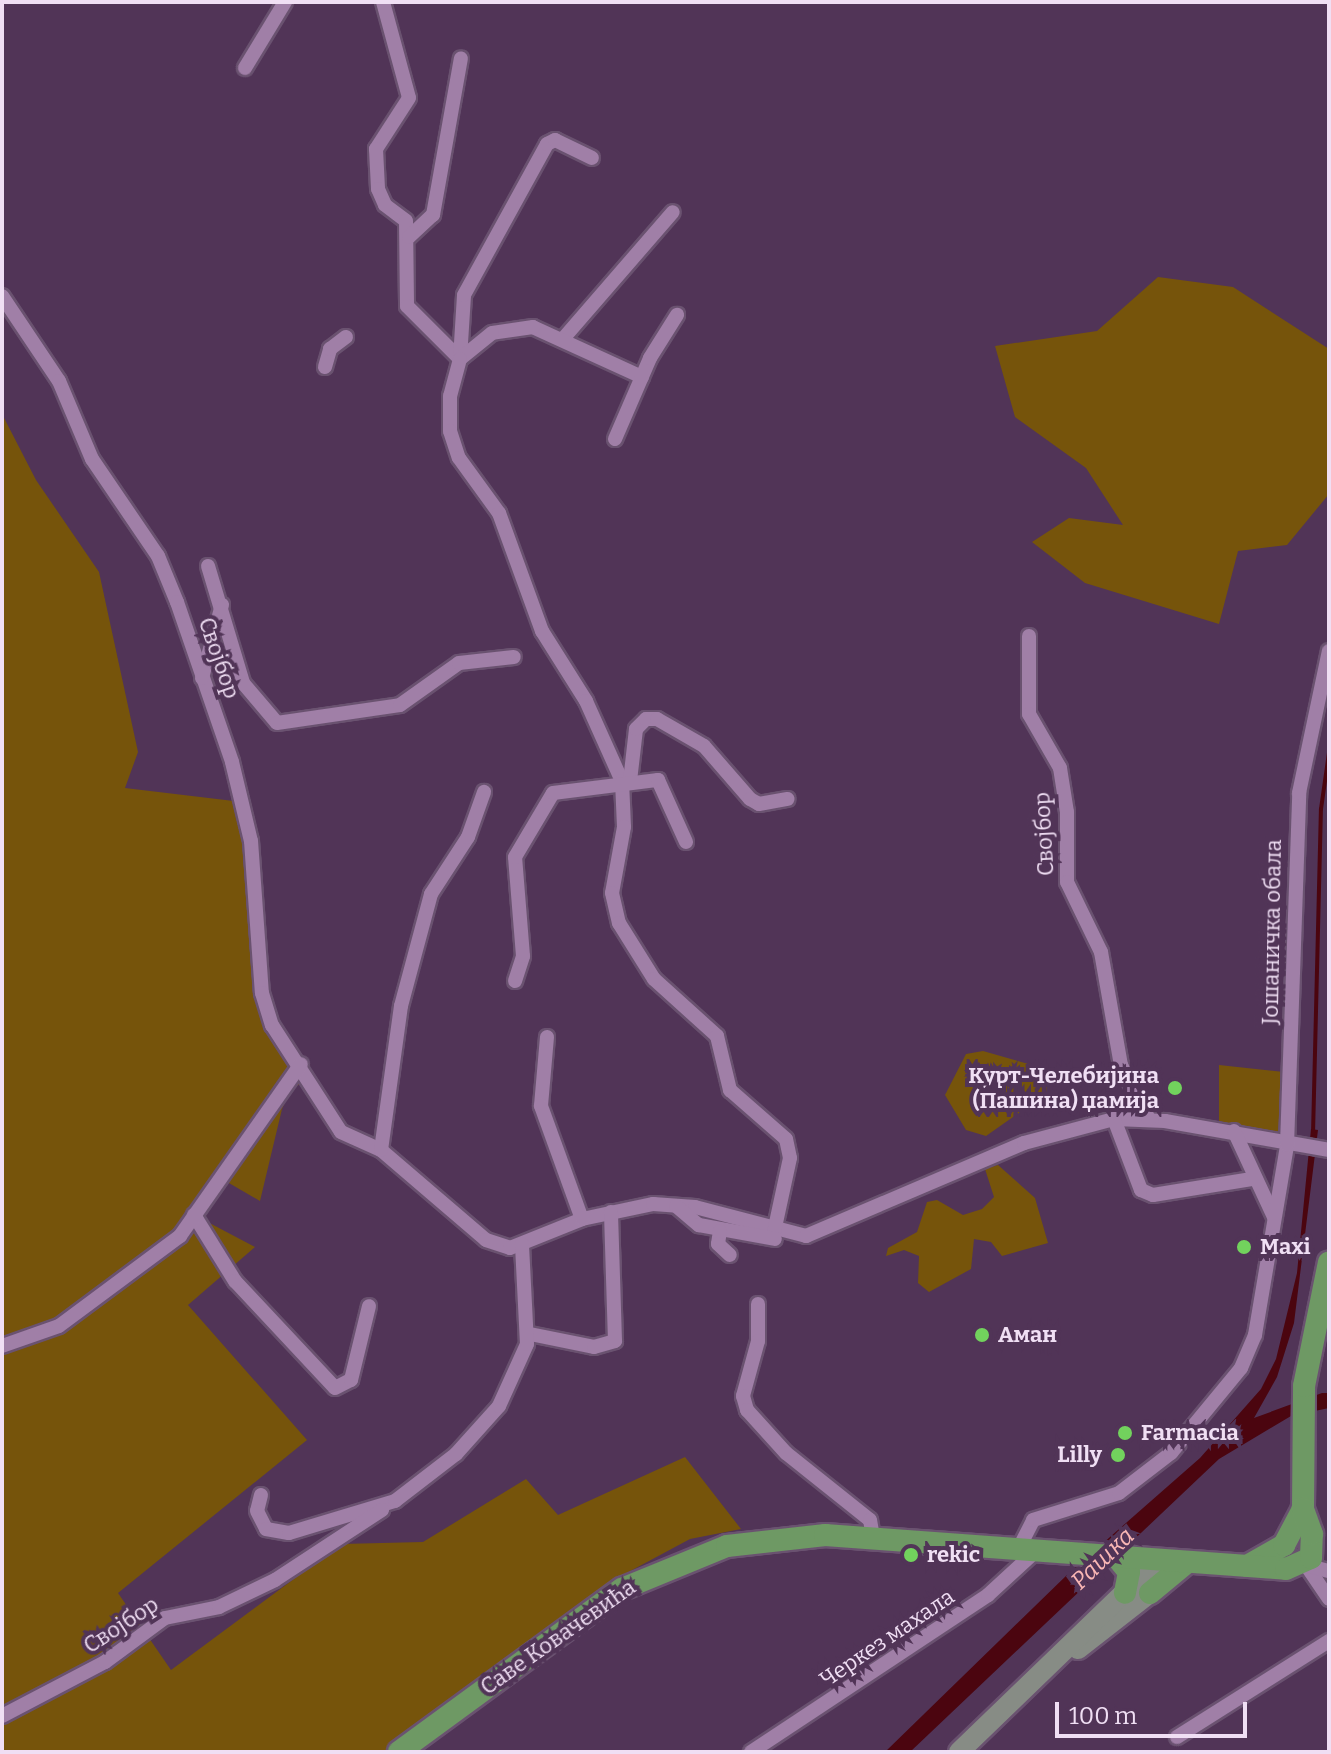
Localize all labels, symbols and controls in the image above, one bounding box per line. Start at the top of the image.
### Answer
street label: Својбор [193,614,245,702]
street label: Својбор [1029,791,1059,877]
street label: Јошаничка обала [1257,839,1287,1025]
place label: Курт-Челебијина (Пашина) џамија [968,1062,1159,1114]
marker: Курт-Челебијина (Пашина) џамија [1166,1079,1184,1097]
place label: Maxi [1260,1234,1310,1260]
marker: Maxi [1235,1238,1253,1256]
place label: Аман [998,1322,1057,1348]
marker: Аман [973,1326,991,1344]
place label: Farmacia [1141,1420,1239,1446]
marker: Farmacia [1116,1424,1134,1442]
place label: Lilly [1057,1442,1102,1468]
marker: Lilly [1109,1446,1127,1464]
water label: Рашка [1065,1522,1141,1596]
place label: rekic [927,1542,980,1568]
marker: rekic [902,1546,920,1564]
street label: Саве Ковачевића [475,1574,641,1700]
street label: Черкез махала [815,1583,959,1693]
street label: Својбор [79,1591,163,1659]
scale bar [1059,1686,1251,1736]
text: 100 m [1069,1702,1137,1730]

